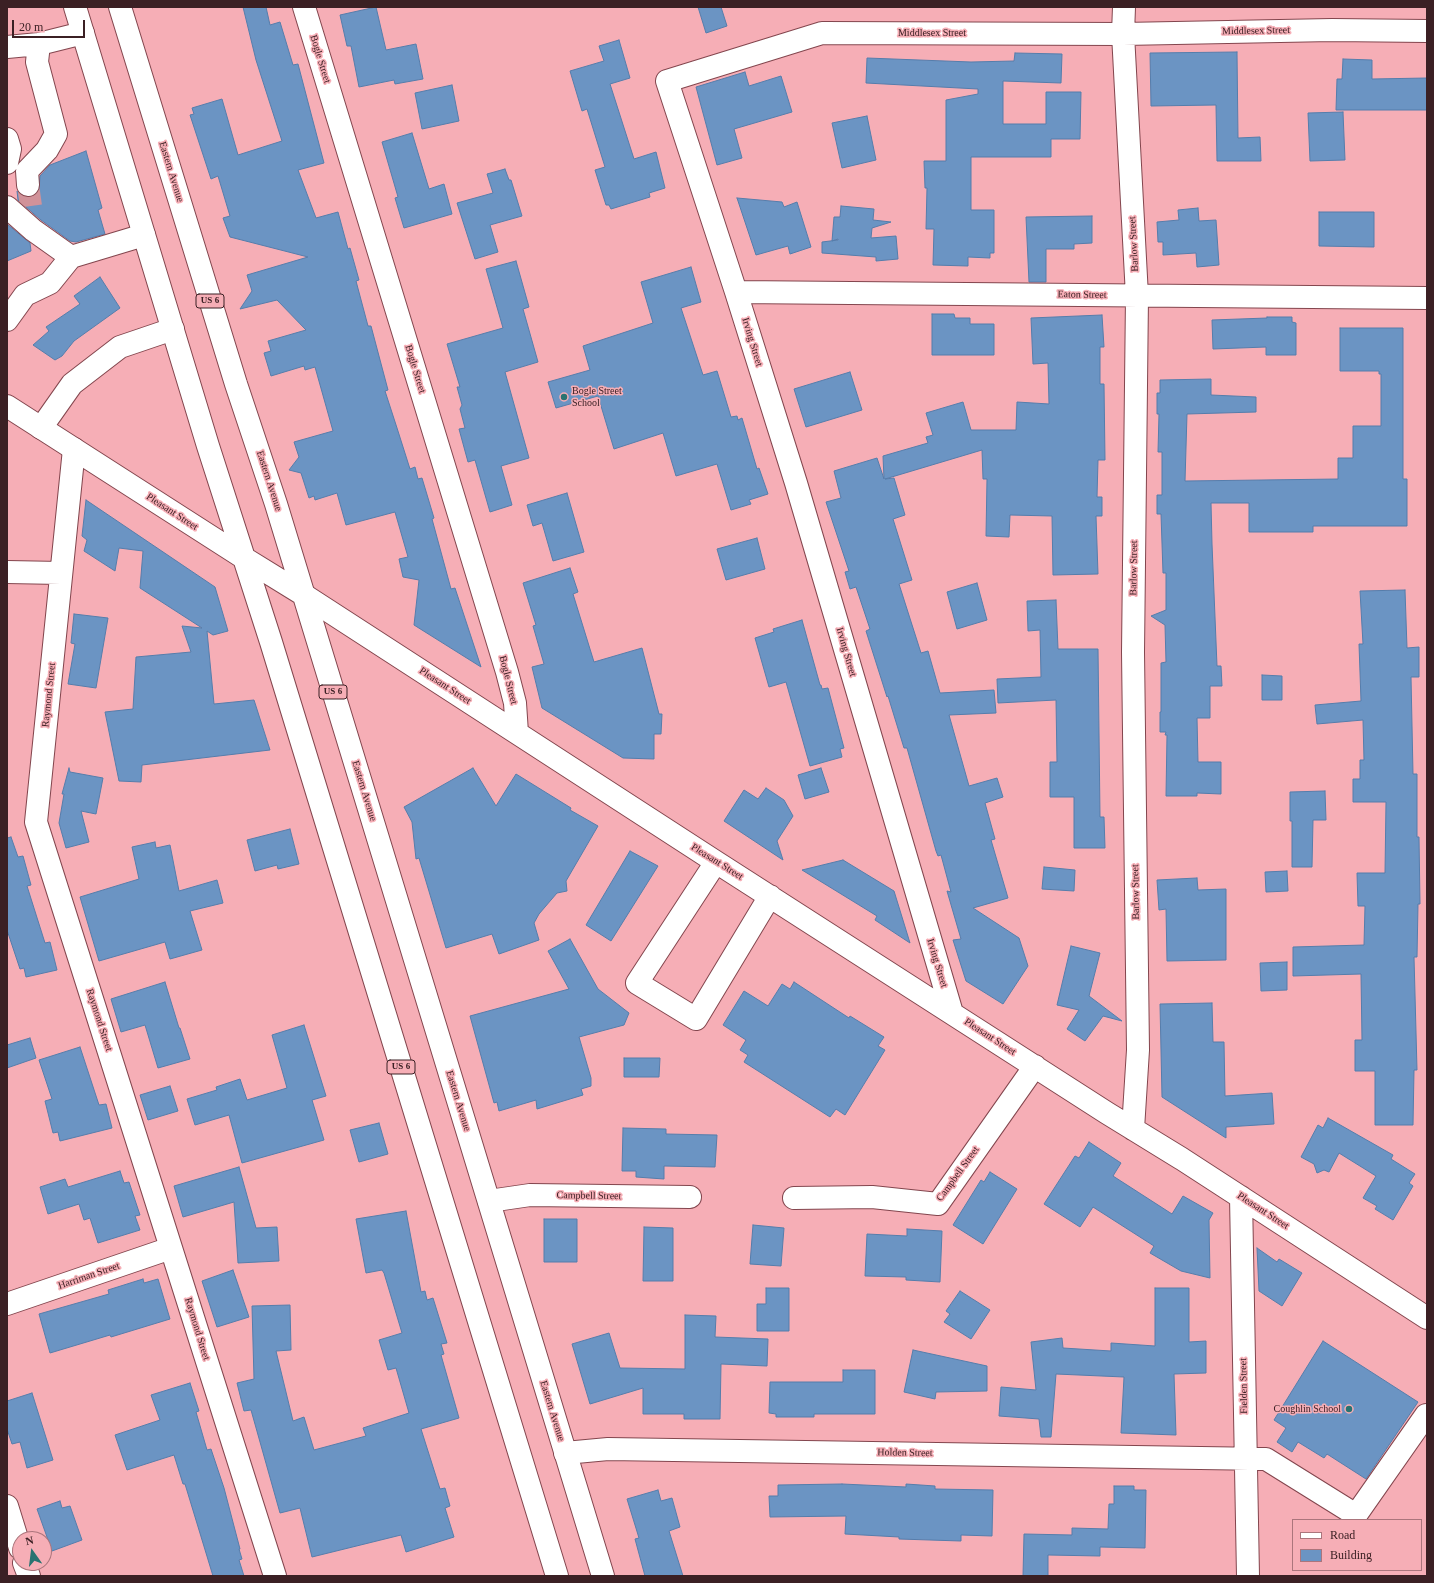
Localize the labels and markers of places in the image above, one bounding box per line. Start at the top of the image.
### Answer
place label: Bogle Street School [572,385,622,408]
marker: Bogle Street School [559,392,569,402]
place label: Coughlin School [1273,1403,1341,1415]
marker: Coughlin School [1344,1404,1354,1414]

